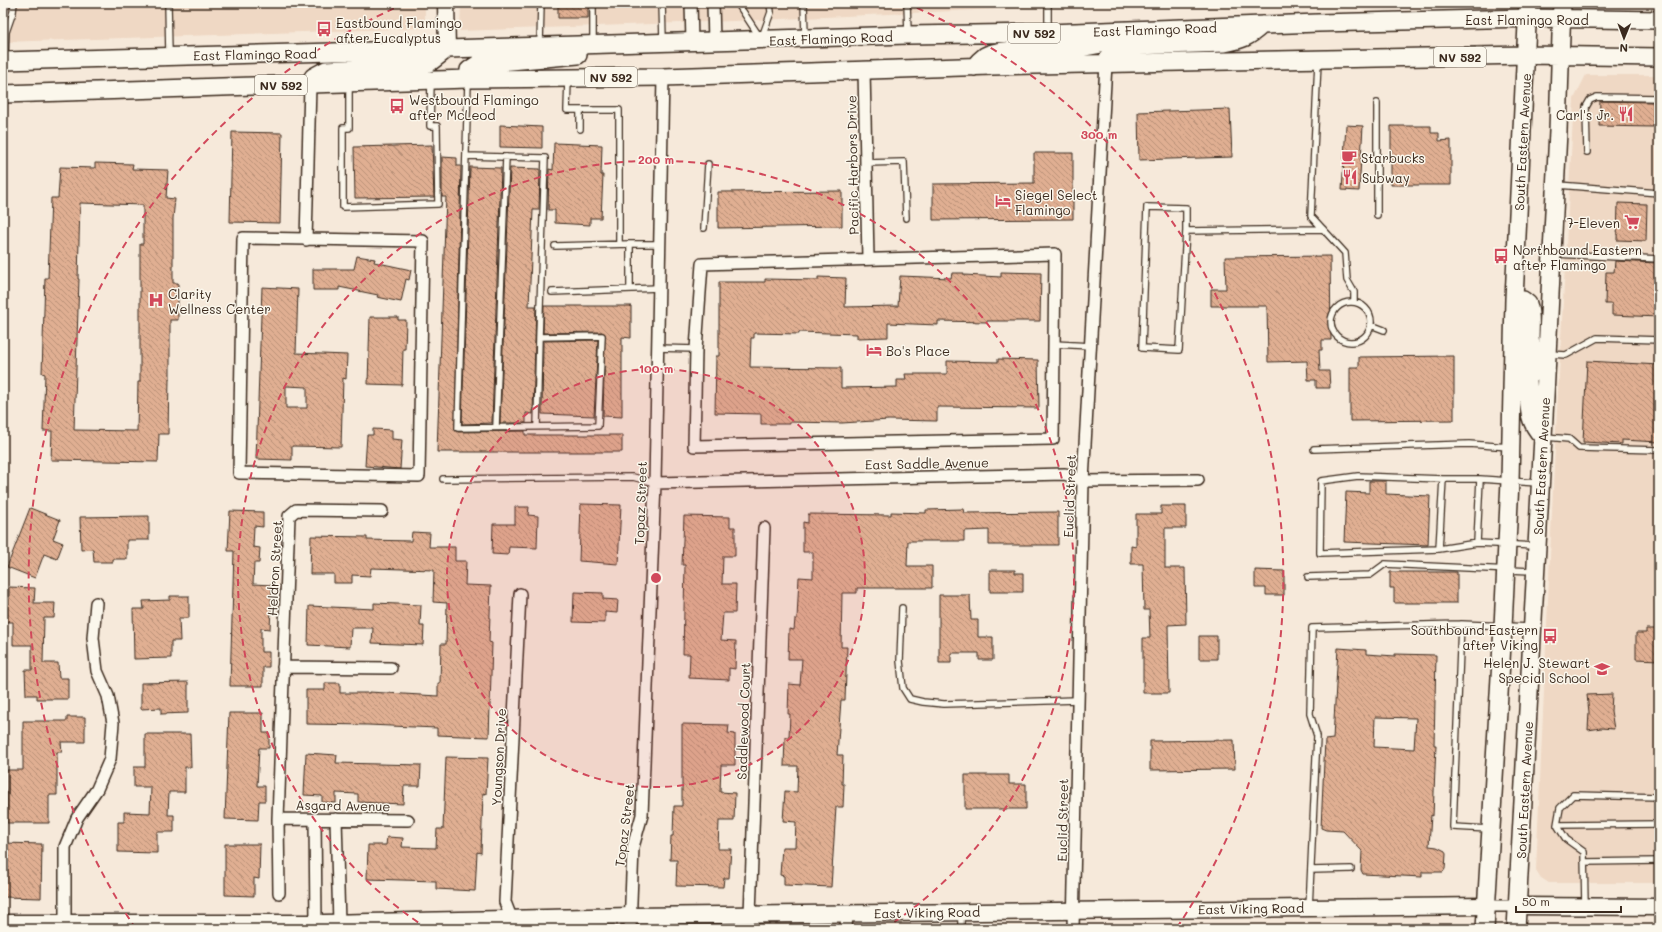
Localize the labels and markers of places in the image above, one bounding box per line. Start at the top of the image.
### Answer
place label: Eastbound Flamingo after Eucalyptus [336,14,462,46]
bus stop icon: Eastbound Flamingo after Eucalyptus [315,20,333,38]
place label: Westbound Flamingo after McLeod [409,91,539,123]
bus stop icon: Westbound Flamingo after McLeod [388,97,406,115]
restaurant icon: Carl's Jr. [1617,105,1635,123]
place label: Carl's Jr. [1556,106,1614,123]
cafe icon: Starbucks [1340,148,1358,166]
place label: Starbucks [1361,149,1425,166]
restaurant icon: Subway [1341,168,1359,186]
place label: Subway [1362,169,1410,186]
place label: Siegel Select Flamingo [1015,186,1098,218]
hotel icon: Siegel Select Flamingo [994,192,1012,210]
supermarket icon: 7-Eleven [1623,213,1641,231]
place label: 7-Eleven [1566,214,1620,231]
place label: Northbound Eastern after Flamingo [1513,241,1642,273]
bus stop icon: Northbound Eastern after Flamingo [1492,247,1510,265]
place label: Clarity Wellness Center [168,285,271,317]
hospital icon: Clarity Wellness Center [147,291,165,309]
hotel icon: Bo's Place [865,341,883,359]
place label: Bo's Place [886,342,950,359]
centre of rings [649,571,663,585]
place label: Southbound Eastern after Viking [1411,621,1538,653]
bus stop icon: Southbound Eastern after Viking [1541,627,1559,645]
place label: Helen J. Stewart Special School [1483,654,1590,686]
school or university icon: Helen J. Stewart Special School [1593,660,1611,678]

